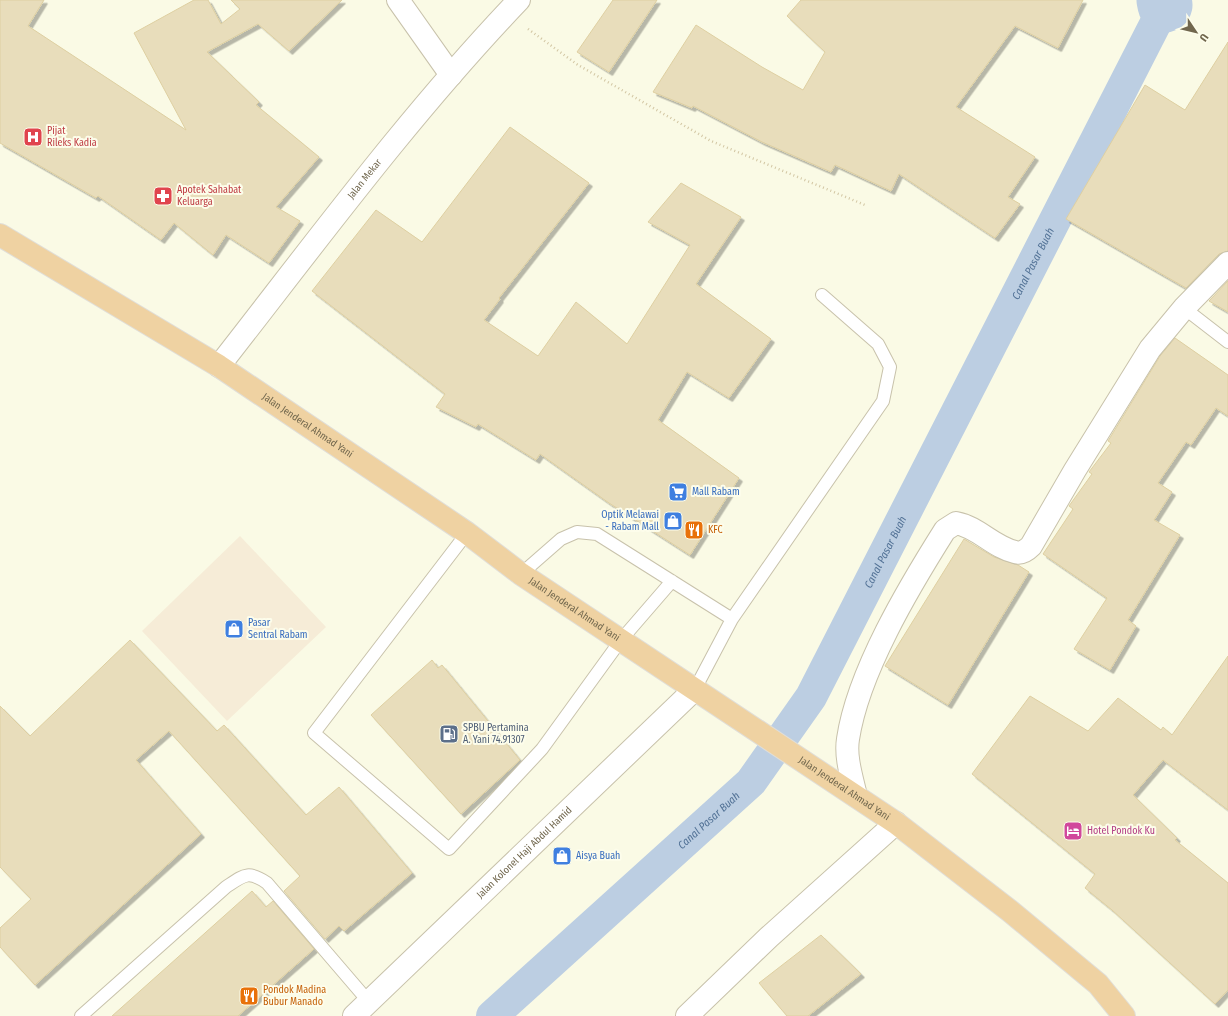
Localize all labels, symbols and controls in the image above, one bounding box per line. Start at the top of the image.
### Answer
north arrow [1176,12,1216,52]
text: U [1197,31,1211,44]
place label: Pijat Rileks Kadia [47,125,97,149]
hospital icon: Pijat Rileks Kadia [22,126,44,148]
street label: Jalan Mekar [345,156,385,201]
place label: Apotek Sahabat Keluarga [177,184,242,208]
pharmacy icon: Apotek Sahabat Keluarga [152,185,174,207]
water label: Canal Pasar Buah [1009,225,1057,302]
street label: Jalan Jenderal Ahmad Yani [260,391,355,460]
supermarket icon: Mall Rabam [667,481,689,503]
place label: Mall Rabam [692,486,740,498]
place label: Optik Melawai - Rabam Mall [601,509,659,533]
shop icon: Optik Melawai - Rabam Mall [662,510,684,532]
water label: Canal Pasar Buah [861,514,909,590]
restaurant icon: KFC [683,519,705,541]
place label: KFC [708,524,723,536]
street label: Jalan Jenderal Ahmad Yani [527,575,622,644]
place label: Pasar Sentral Rabam [248,617,307,641]
shop icon: Pasar Sentral Rabam [223,618,245,640]
place label: SPBU Pertamina A. Yani 74.91307 [463,722,529,746]
fuel station icon: SPBU Pertamina A. Yani 74.91307 [438,723,460,745]
street label: Jalan Jenderal Ahmad Yani [796,754,892,823]
water label: Canal Pasar Buah [675,789,743,852]
street label: Jalan Kolonel Haji Abdul Hamid [474,804,574,901]
hotel icon: Hotel Pondok Ku [1062,820,1084,842]
place label: Hotel Pondok Ku [1087,825,1155,837]
shop icon: Aisya Buah [551,845,573,867]
place label: Aisya Buah [576,850,620,862]
place label: Pondok Madina Bubur Manado [263,984,326,1008]
restaurant icon: Pondok Madina Bubur Manado [238,985,260,1007]

